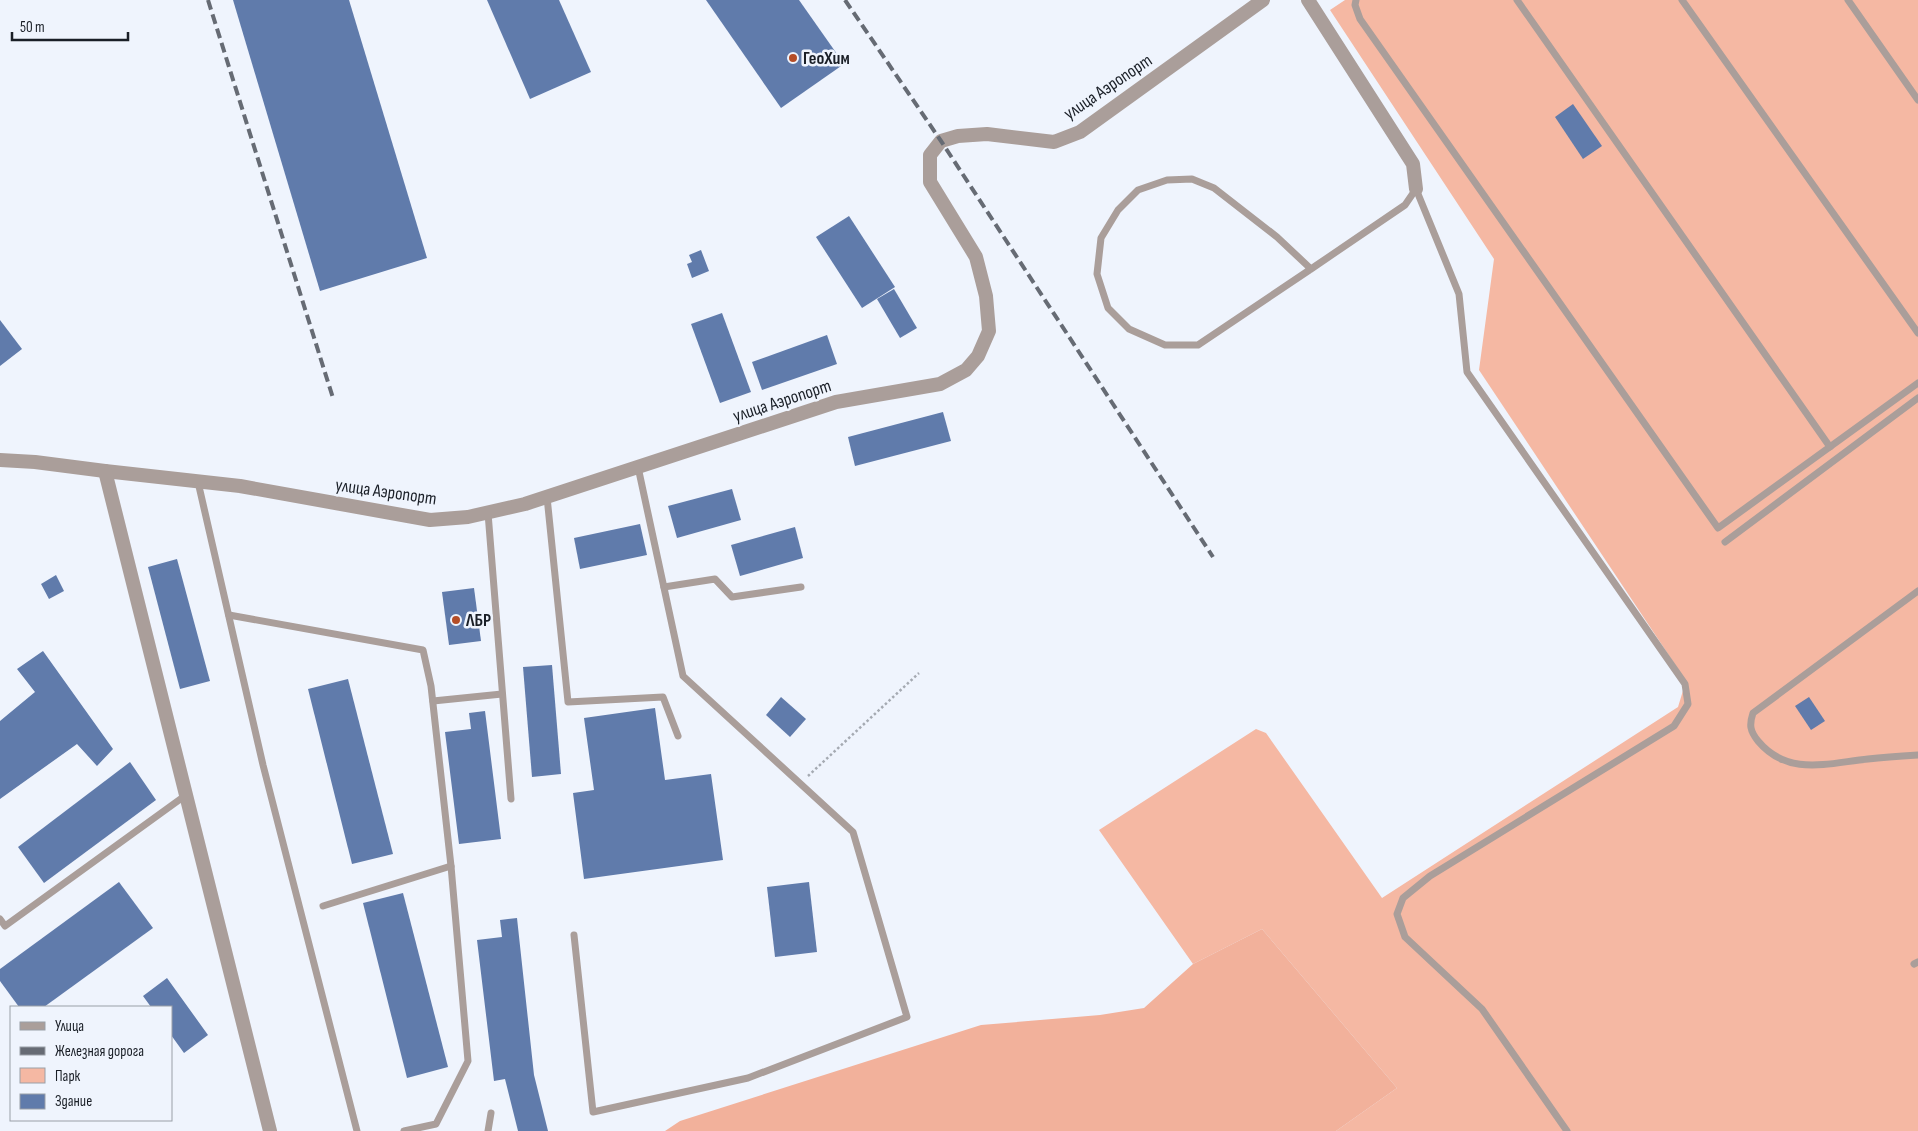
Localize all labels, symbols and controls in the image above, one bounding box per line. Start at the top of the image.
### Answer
scale bar [12,10,129,42]
text: 50 m [20,18,45,37]
place label: ГеоХим [803,48,850,69]
street label: улица Аэропорт [1060,50,1156,124]
marker: ГеоХим [787,52,799,64]
street label: улица Аэропорт [730,375,834,427]
street label: улица Аэропорт [334,475,438,509]
place label: ЛБР [465,610,491,631]
marker: ЛБР [450,614,462,626]
legend [10,1006,172,1121]
text: Улица [55,1017,84,1036]
text: Железная дорога [55,1042,144,1061]
text: Парк [55,1067,81,1086]
text: Здание [55,1092,92,1111]

